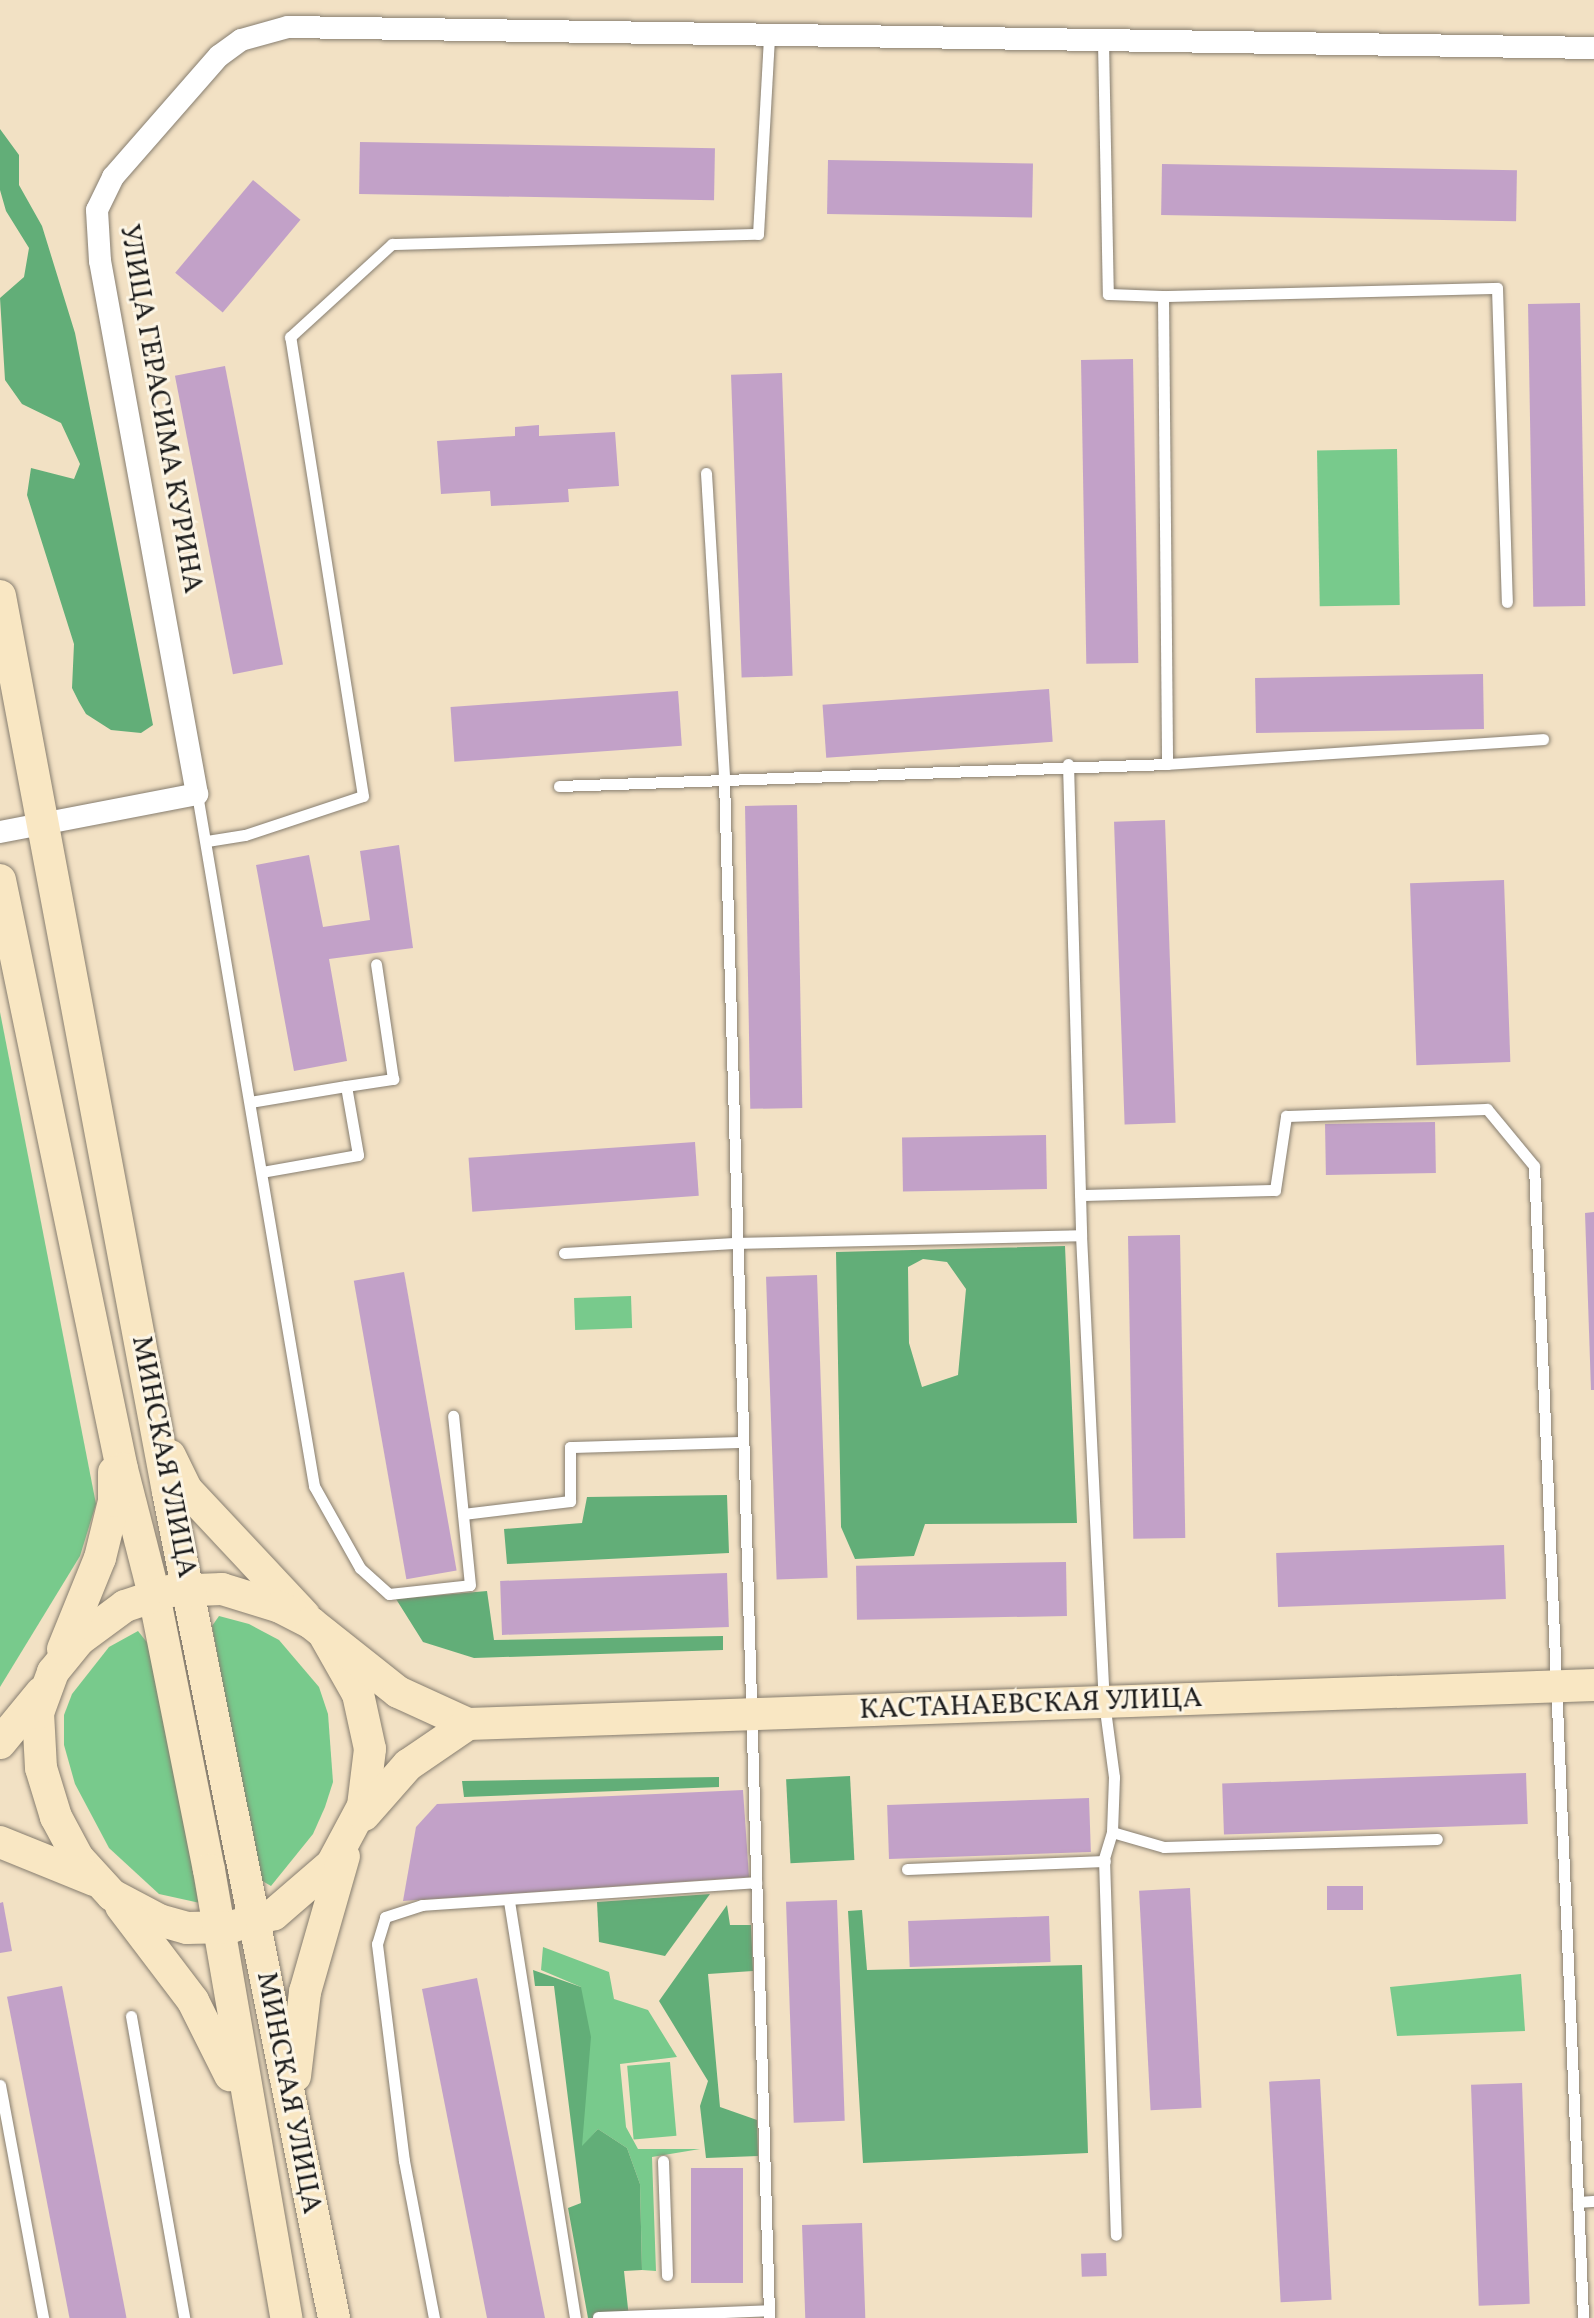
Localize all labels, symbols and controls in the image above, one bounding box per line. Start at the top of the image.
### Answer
street label: УЛИЦА ГЕРАСИМА КУРИНА [111,222,209,596]
street label: МИНСКАЯ УЛИЦА [123,1333,203,1581]
street label: КАСТАНАЕВСКАЯ УЛИЦА [859,1682,1203,1728]
street label: МИНСКАЯ УЛИЦА [248,1969,328,2217]

